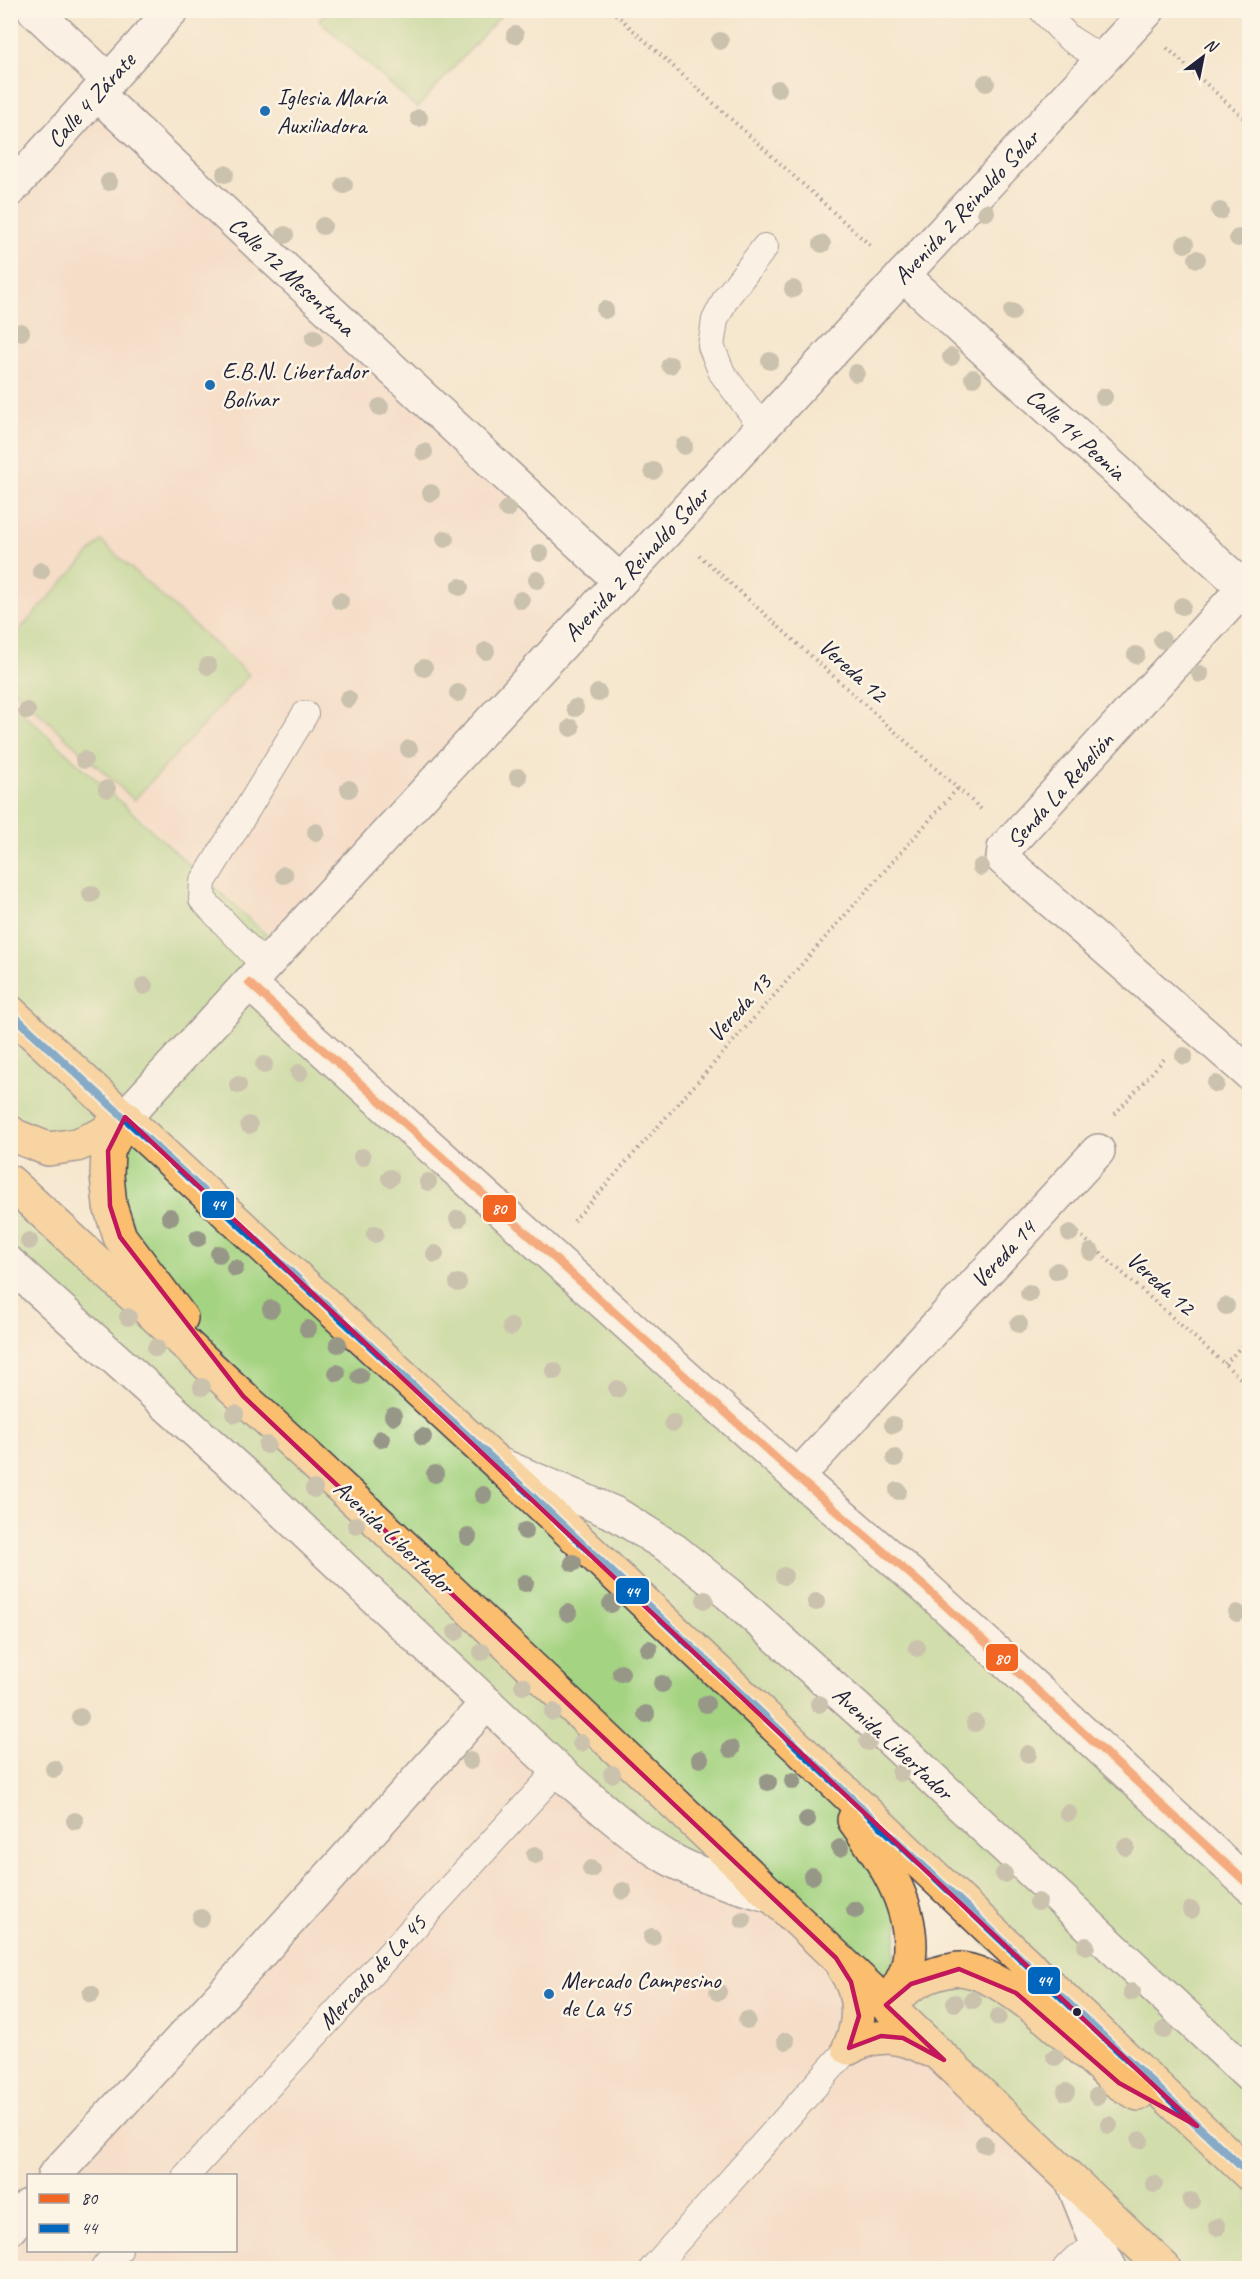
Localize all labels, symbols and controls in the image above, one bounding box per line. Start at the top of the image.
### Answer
north arrow [1173,27,1233,87]
text: N [1201,34,1223,58]
street label: Calle 4 Zárate [40,45,143,154]
place label: Iglesia María Auxiliadora [277,82,388,140]
marker: Iglesia María Auxiliadora [258,104,272,118]
street label: Avenida 2 Reinaldo Solar [887,122,1047,291]
street label: Calle 12 Mesentana [223,210,363,343]
place label: E.B.N. Libertador Bolívar [222,356,370,414]
marker: E.B.N. Libertador Bolívar [203,378,217,392]
street label: Calle 14 Peonia [1020,381,1133,488]
street label: Avenida 2 Reinaldo Solar [557,479,717,648]
street label: Vereda 12 [813,631,895,710]
street label: Senda La Rebelión [1000,725,1121,854]
street label: Vereda 13 [700,966,779,1048]
line badge: 44 [201,1190,235,1219]
line badge: 80 [482,1194,517,1223]
text: 44 [211,1195,227,1215]
text: 80 [492,1199,508,1219]
street label: Vereda 14 [964,1212,1043,1294]
street label: Vereda 12 [1121,1244,1203,1323]
street label: Avenida Libertador [327,1473,462,1602]
line badge: 44 [615,1577,650,1605]
text: 44 [625,1582,641,1602]
line badge: 80 [985,1643,1019,1672]
text: 80 [995,1649,1011,1669]
street label: Avenida Libertador [826,1679,961,1808]
street label: Mercado de La 45 [311,1908,433,2036]
place label: Mercado Campesino de La 45 [561,1965,722,2023]
line badge: 44 [1027,1966,1061,1995]
text: 44 [1037,1971,1053,1991]
marker: Mercado Campesino de La 45 [542,1987,556,2001]
unlabelled marker [1071,2006,1083,2018]
legend [27,2174,237,2252]
text: 80 [81,2187,99,2209]
text: 44 [81,2217,99,2239]

